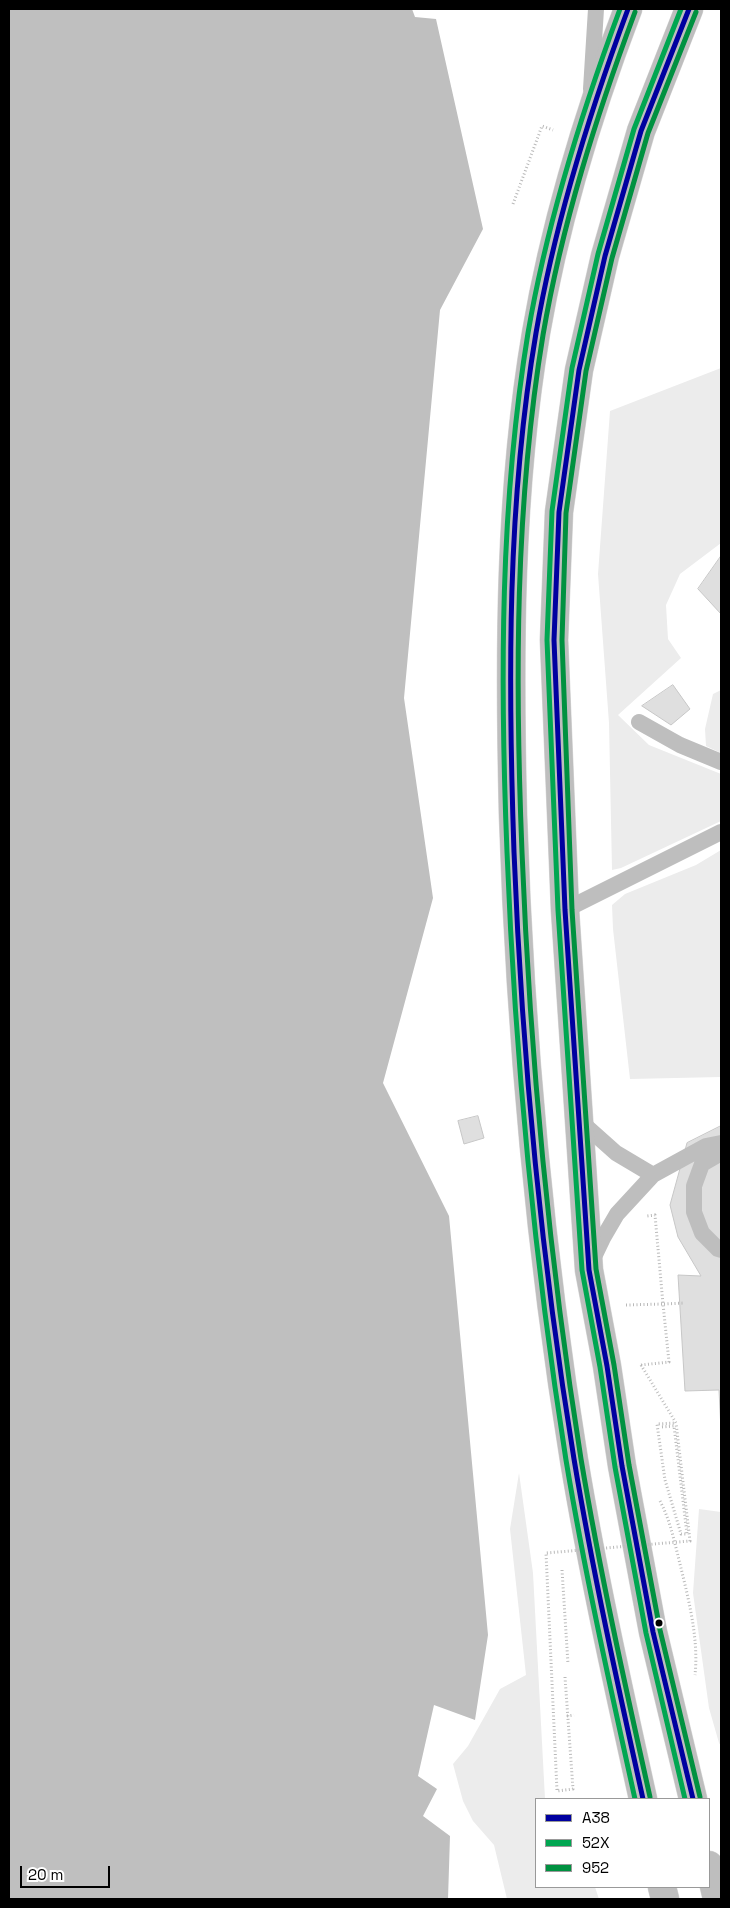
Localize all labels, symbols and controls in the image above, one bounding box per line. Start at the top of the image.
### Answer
unlabelled marker [654,1618,664,1628]
legend [535,1798,710,1888]
text: A38 [582,1808,610,1827]
text: 52X [582,1833,609,1852]
scale bar [22,1856,112,1888]
text: 952 [582,1858,609,1877]
text: 20 m [28,1865,63,1884]

